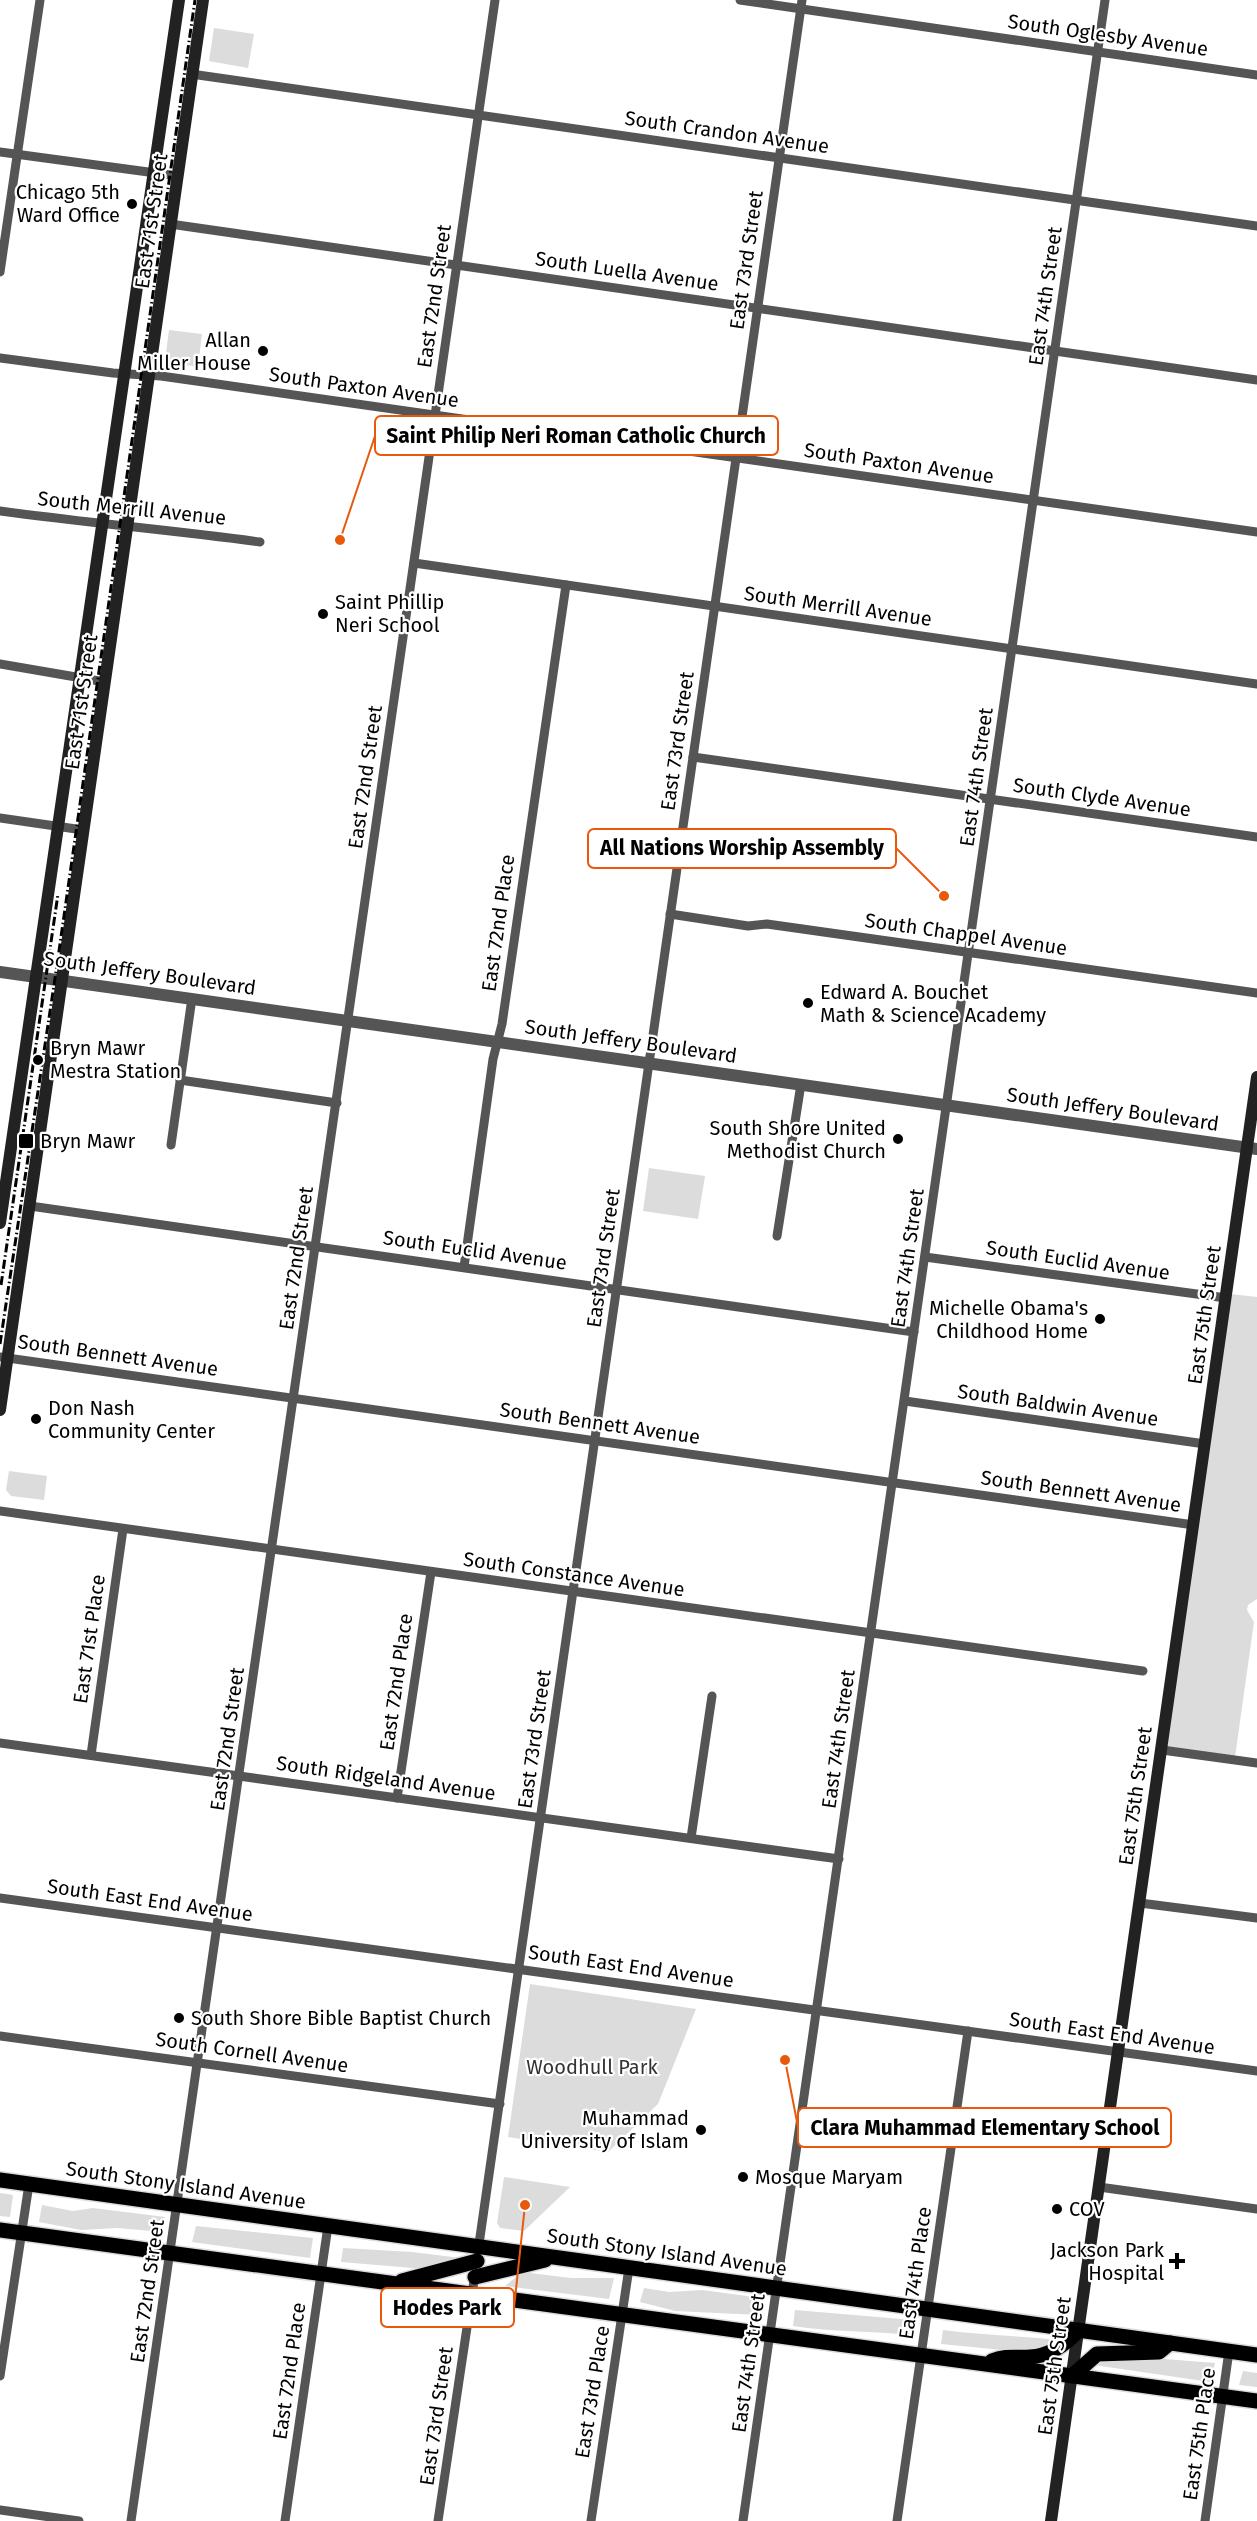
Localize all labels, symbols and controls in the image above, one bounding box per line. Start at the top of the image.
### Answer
street label: South Oglesby Avenue [1006,9,1210,61]
street label: South Crandon Avenue [623,106,831,158]
street label: East 71st Street [130,151,172,290]
place label: Chicago 5th Ward Office [16,180,120,227]
street label: East 73rd Street [724,188,768,331]
marker: Chicago 5th Ward Office [125,197,139,211]
street label: East 72nd Street [412,222,456,369]
street label: East 74th Street [1023,224,1067,367]
street label: South Luella Avenue [534,246,720,296]
place label: Allan Miller House [137,328,251,375]
marker: Allan Miller House [256,344,270,358]
street label: South Paxton Avenue [267,362,461,412]
callout: Saint Philip Neri Roman Catholic Church [375,416,778,455]
text: Saint Philip Neri Roman Catholic Church [386,423,766,449]
street label: South Paxton Avenue [802,438,996,488]
street label: South Merrill Avenue [37,486,227,530]
street label: South Merrill Avenue [743,581,933,631]
place label: Saint Phillip Neri School [335,590,444,637]
marker: Saint Phillip Neri School [316,607,330,621]
street label: East 71st Street [60,632,102,771]
street label: East 73rd Street [655,669,699,812]
street label: East 72nd Street [343,703,387,850]
street label: East 74th Street [954,705,998,848]
street label: South Clyde Avenue [1011,773,1193,821]
callout: All Nations Worship Assembly [588,829,896,868]
text: All Nations Worship Assembly [599,835,884,861]
street label: East 72nd Place [476,853,520,993]
street label: South Chappel Avenue [863,908,1069,960]
street label: South Jeffery Boulevard [42,946,258,1000]
place label: Edward A. Bouchet Math & Science Academy [820,980,1046,1027]
marker: Edward A. Bouchet Math & Science Academy [801,996,815,1010]
street label: South Jeffery Boulevard [523,1014,739,1068]
place label: Bryn Mawr Mestra Station [50,1036,181,1083]
marker: Bryn Mawr Mestra Station [31,1053,45,1067]
street label: South Jeffery Boulevard [1005,1082,1221,1136]
place label: South Shore United Methodist Church [710,1116,886,1163]
place label: Bryn Mawr [40,1129,135,1153]
marker: Bryn Mawr [17,1132,35,1150]
marker: South Shore United Methodist Church [891,1132,905,1146]
street label: East 72nd Street [274,1184,318,1331]
street label: East 73rd Street [581,1186,625,1329]
street label: East 74th Street [885,1186,929,1329]
street label: South Euclid Avenue [382,1225,568,1275]
street label: South Euclid Avenue [985,1235,1171,1285]
street label: East 75th Street [1182,1243,1226,1386]
place label: Michelle Obama's Childhood Home [929,1296,1088,1343]
marker: Michelle Obama's Childhood Home [1093,1312,1107,1326]
street label: South Bennett Avenue [16,1329,220,1381]
street label: South Baldwin Avenue [956,1379,1160,1431]
place label: Don Nash Community Center [48,1396,215,1443]
street label: South Bennett Avenue [498,1397,702,1449]
marker: Don Nash Community Center [29,1412,43,1426]
street label: South Bennett Avenue [979,1465,1183,1517]
street label: South Constance Avenue [462,1547,686,1601]
street label: East 71st Place [68,1573,110,1705]
street label: East 72nd Place [374,1612,418,1752]
street label: East 72nd Street [205,1665,249,1812]
street label: East 73rd Street [512,1667,556,1810]
street label: East 74th Street [816,1667,860,1810]
street label: East 75th Street [1113,1724,1157,1867]
street label: South Ridgeland Avenue [275,1751,497,1805]
street label: South East End Avenue [46,1874,254,1926]
street label: South East End Avenue [527,1940,735,1992]
place label: South Shore Bible Baptist Church [191,2006,491,2030]
street label: South East End Avenue [1008,2007,1216,2059]
marker: South Shore Bible Baptist Church [172,2011,186,2025]
street label: South Cornell Avenue [154,2027,350,2077]
park label: Woodhull Park [526,2055,658,2079]
place label: Muhammad University of Islam [520,2106,689,2153]
callout: Clara Muhammad Elementary School [798,2108,1171,2147]
text: Clara Muhammad Elementary School [810,2115,1160,2141]
marker: Muhammad University of Islam [694,2123,708,2137]
street label: South Stony Island Avenue [65,2156,307,2214]
place label: Mosque Maryam [755,2165,903,2189]
marker: Mosque Maryam [736,2170,750,2184]
place label: COV [1069,2197,1105,2221]
marker: COV [1050,2202,1064,2216]
street label: East 74th Place [894,2205,936,2341]
street label: East 72nd Street [125,2217,169,2364]
street label: South Stony Island Avenue [546,2223,788,2281]
place label: Jackson Park Hospital [1050,2238,1165,2285]
marker: Jackson Park Hospital [1168,2252,1186,2270]
callout: Hodes Park [381,2288,514,2327]
street label: East 74th Street [726,2291,770,2434]
street label: East 75th Street [1032,2294,1076,2437]
text: Hodes Park [393,2295,502,2321]
street label: East 72nd Place [267,2301,311,2441]
street label: East 73rd Place [570,2324,614,2460]
street label: East 73rd Street [414,2344,458,2487]
street label: East 75th Place [1178,2366,1220,2502]

